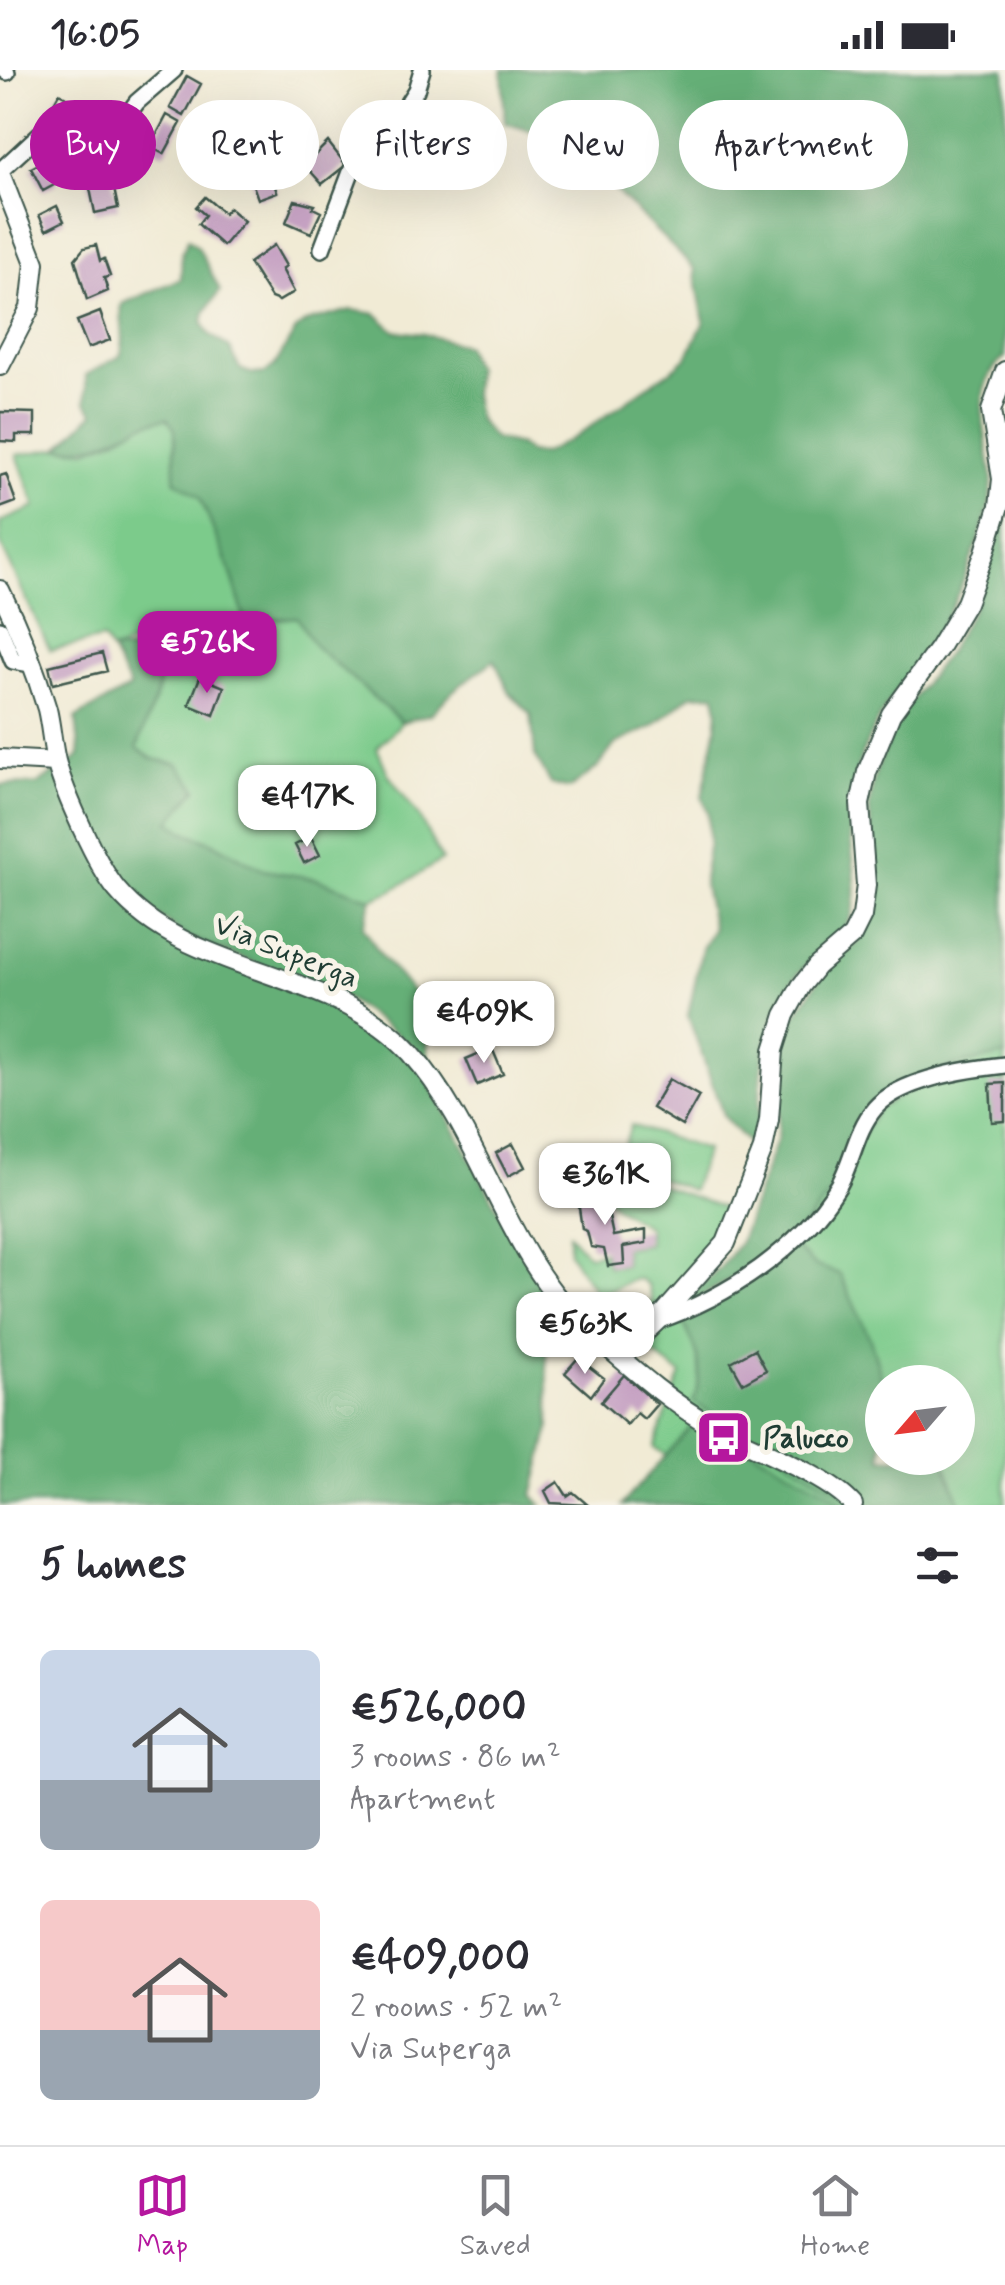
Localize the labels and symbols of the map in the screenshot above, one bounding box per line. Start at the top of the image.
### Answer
pin: €526K [137,611,277,696]
pin: €417K [237,765,377,850]
street label: Via Superga [208,906,364,998]
pin: €409K [414,981,554,1066]
pin: €361K [535,1143,675,1228]
pin: €563K [515,1292,655,1377]
north arrow [865,1365,975,1475]
bus stop icon: Palucco [694,1408,754,1468]
place label: Palucco [763,1419,849,1458]

